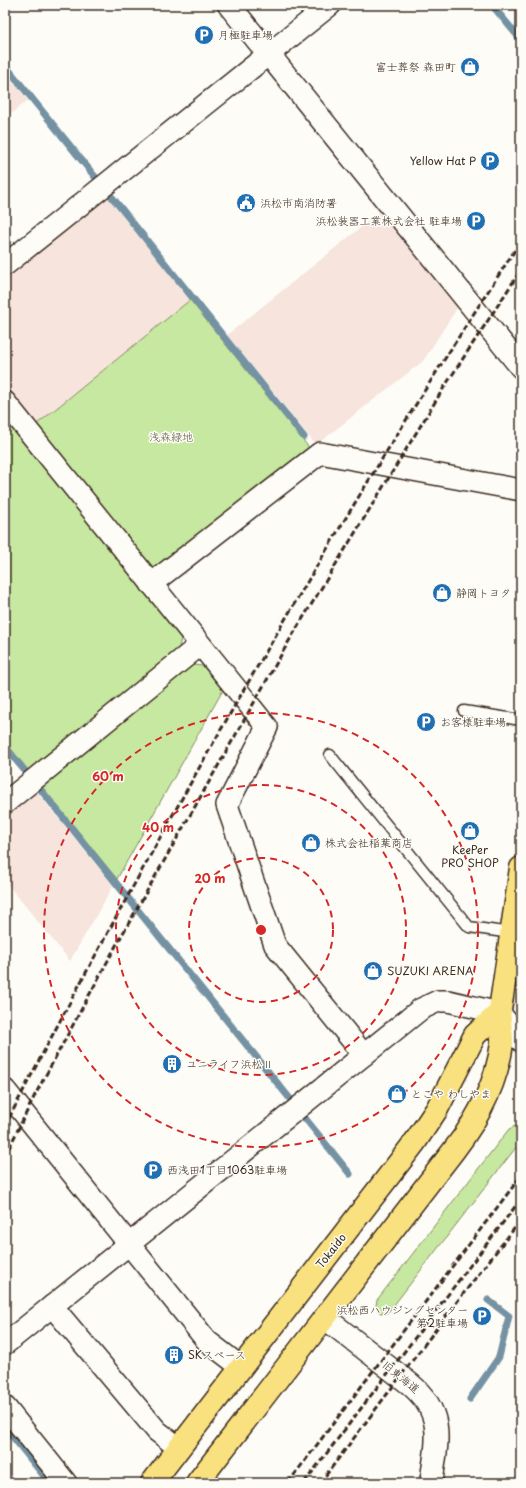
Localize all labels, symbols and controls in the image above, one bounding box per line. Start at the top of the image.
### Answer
parking icon: 月極駐車場 [193,24,215,46]
place label: 月極駐車場 [218,26,273,43]
shop icon: 富士葬祭 森田町 [459,56,481,78]
place label: 富士葬祭 森田町 [375,58,456,75]
parking icon: Yellow Hat P [479,150,501,172]
place label: Yellow Hat P [410,152,476,169]
public building icon: 浜松市南消防署 [235,192,257,214]
place label: 浜松市南消防署 [260,194,337,211]
parking icon: 浜松装器工業株式会社 駐車場 [465,210,487,232]
place label: 浜松装器工業株式会社 駐車場 [315,212,462,229]
park label: 浅森緑地 [149,428,193,445]
shop icon: 静岡トヨタ [431,582,453,604]
place label: 静岡トヨタ [456,584,511,601]
parking icon: お客様駐車場 [415,711,437,733]
place label: お客様駐車場 [440,713,506,730]
text: 60 m [92,767,124,785]
text: 40 m [142,818,174,836]
shop icon: KeePer PRO SHOP [459,820,481,842]
shop icon: 株式会社稲葉商店 [300,832,322,854]
place label: 株式会社稲葉商店 [325,834,413,851]
place label: KeePer PRO SHOP [441,841,499,871]
text: 20 m [194,869,226,887]
centre of rings [254,923,268,937]
shop icon: SUZUKI ARENA [362,960,384,982]
place label: SUZUKI ARENA [387,962,473,979]
building icon: ユニライフ浜松Ⅱ [161,1053,183,1075]
place label: ユニライフ浜松Ⅱ [186,1055,274,1072]
shop icon: とこや わしやま [386,1083,408,1105]
place label: とこや わしやま [411,1085,491,1102]
parking icon: 西浅田1丁目1063駐車場 [142,1159,164,1181]
place label: 西浅田1丁目1063駐車場 [167,1161,287,1178]
street label: Tokaido [311,1229,350,1272]
place label: 浜松西ハウジングセンター 第2駐車場 [336,1301,468,1331]
parking icon: 浜松西ハウジングセンター 第2駐車場 [471,1305,493,1327]
building icon: SKスペース [163,1344,185,1366]
place label: SKスペース [188,1346,246,1363]
street label: 旧東海道 [379,1356,424,1397]

